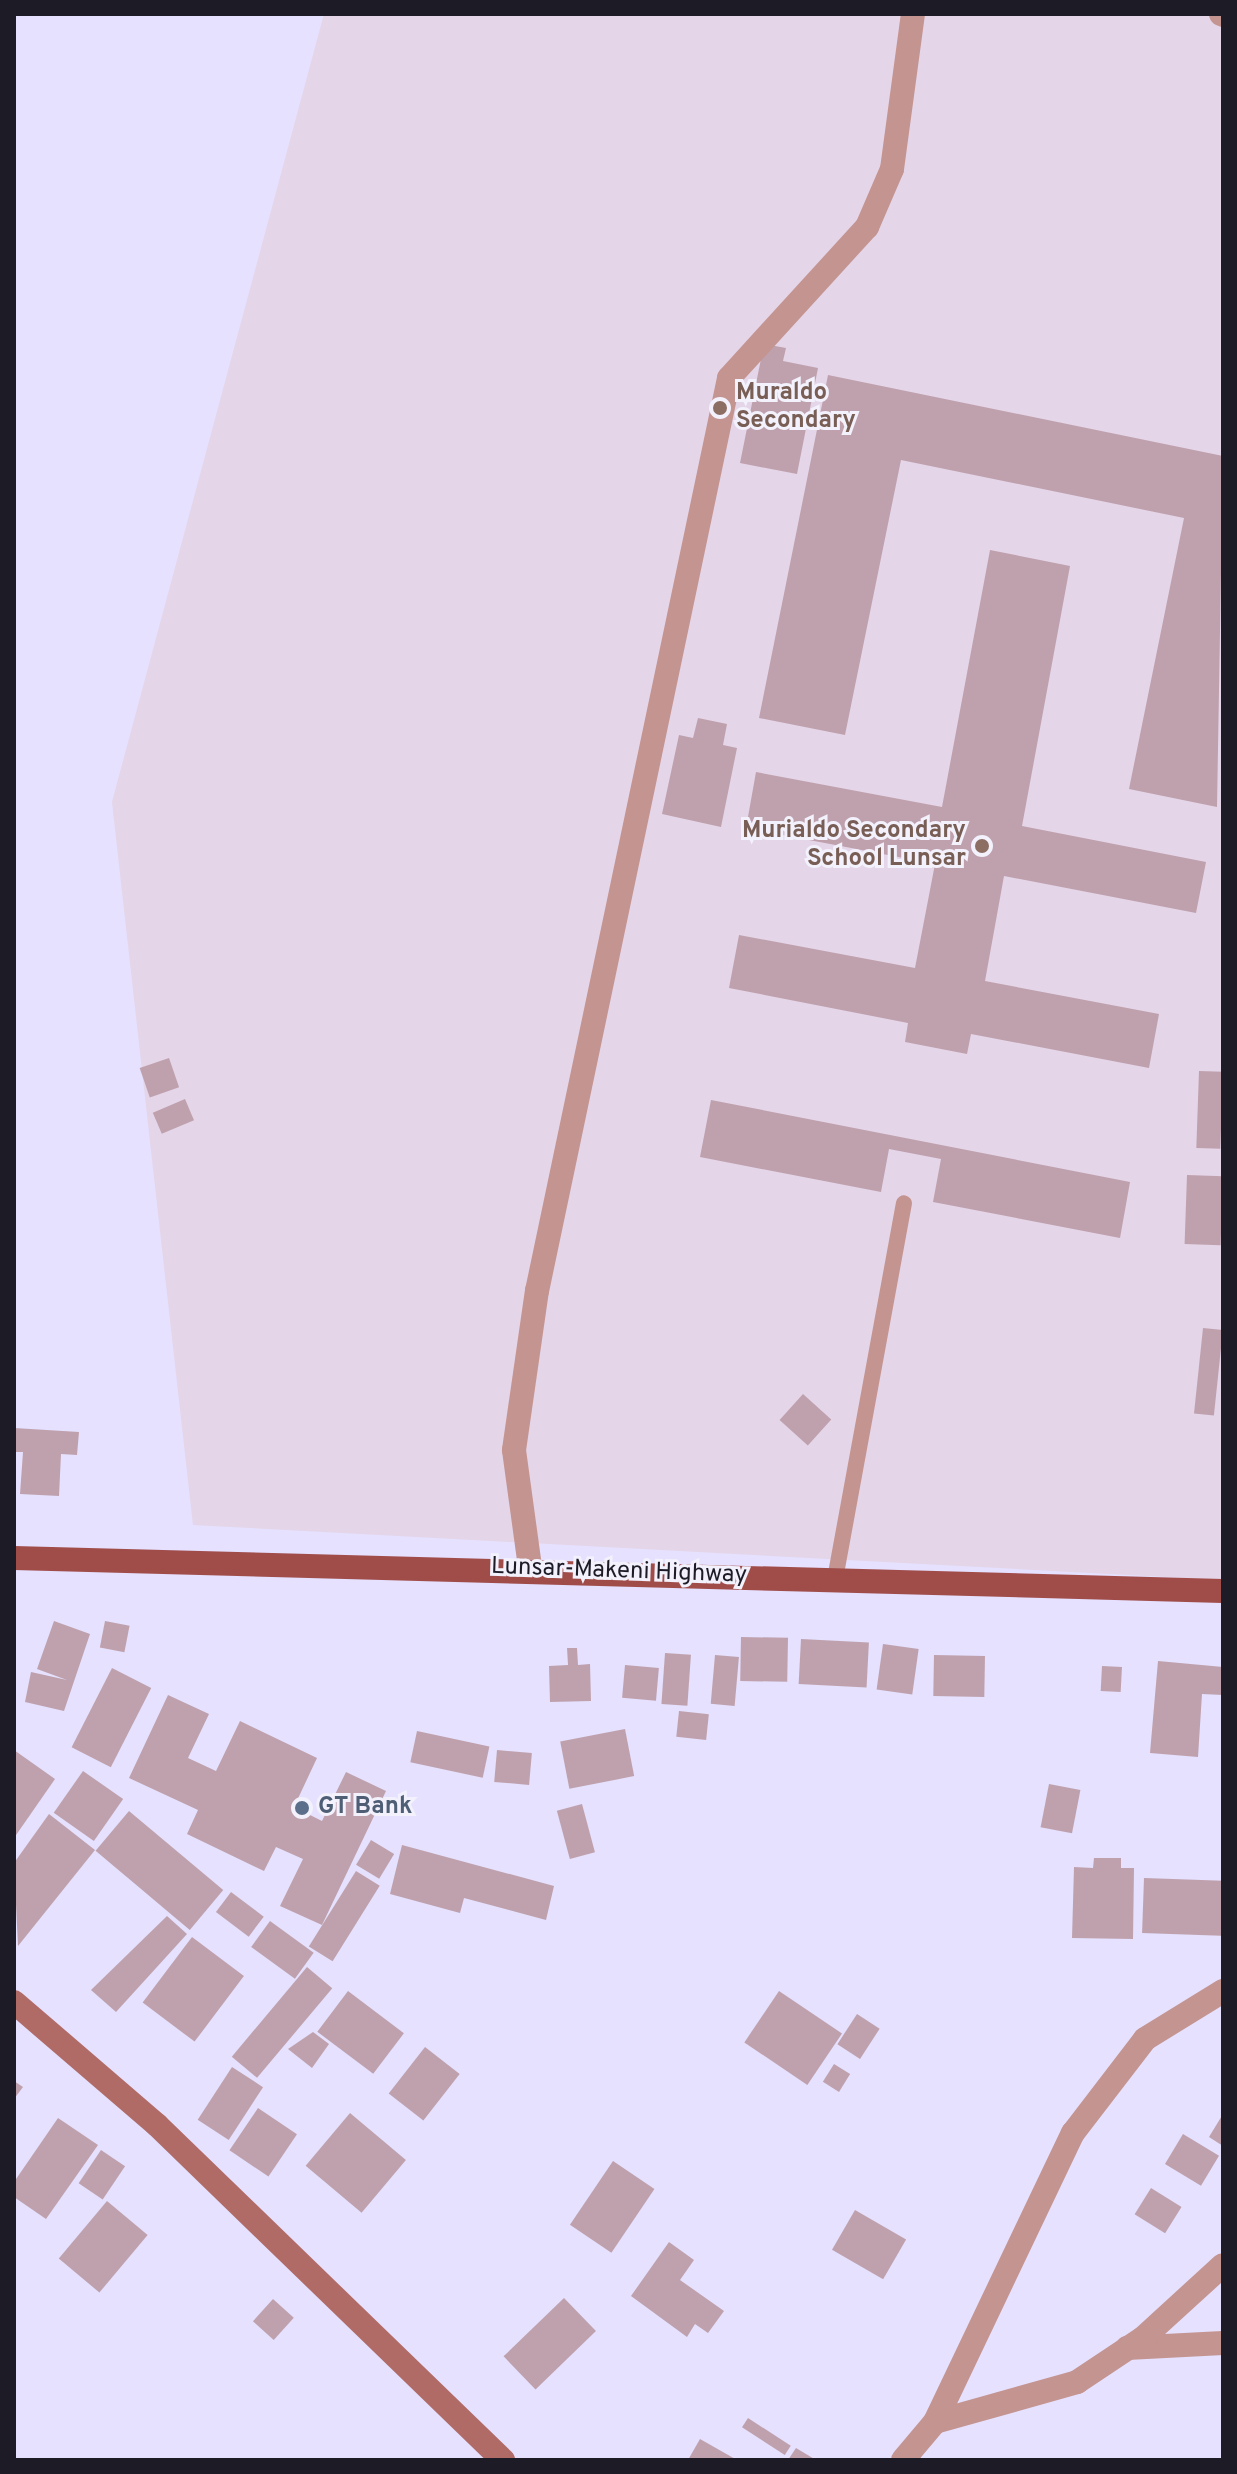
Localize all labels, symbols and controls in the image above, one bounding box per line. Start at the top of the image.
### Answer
place label: Muraldo Secondary [736,380,856,436]
marker: Muraldo Secondary [711,399,729,417]
place label: Murialdo Secondary School Lunsar [742,818,966,874]
marker: Murialdo Secondary School Lunsar [973,837,991,855]
street label: Lunsar-Makeni Highway [490,1553,748,1591]
place label: GT Bank [318,1794,412,1822]
marker: GT Bank [293,1799,311,1817]

